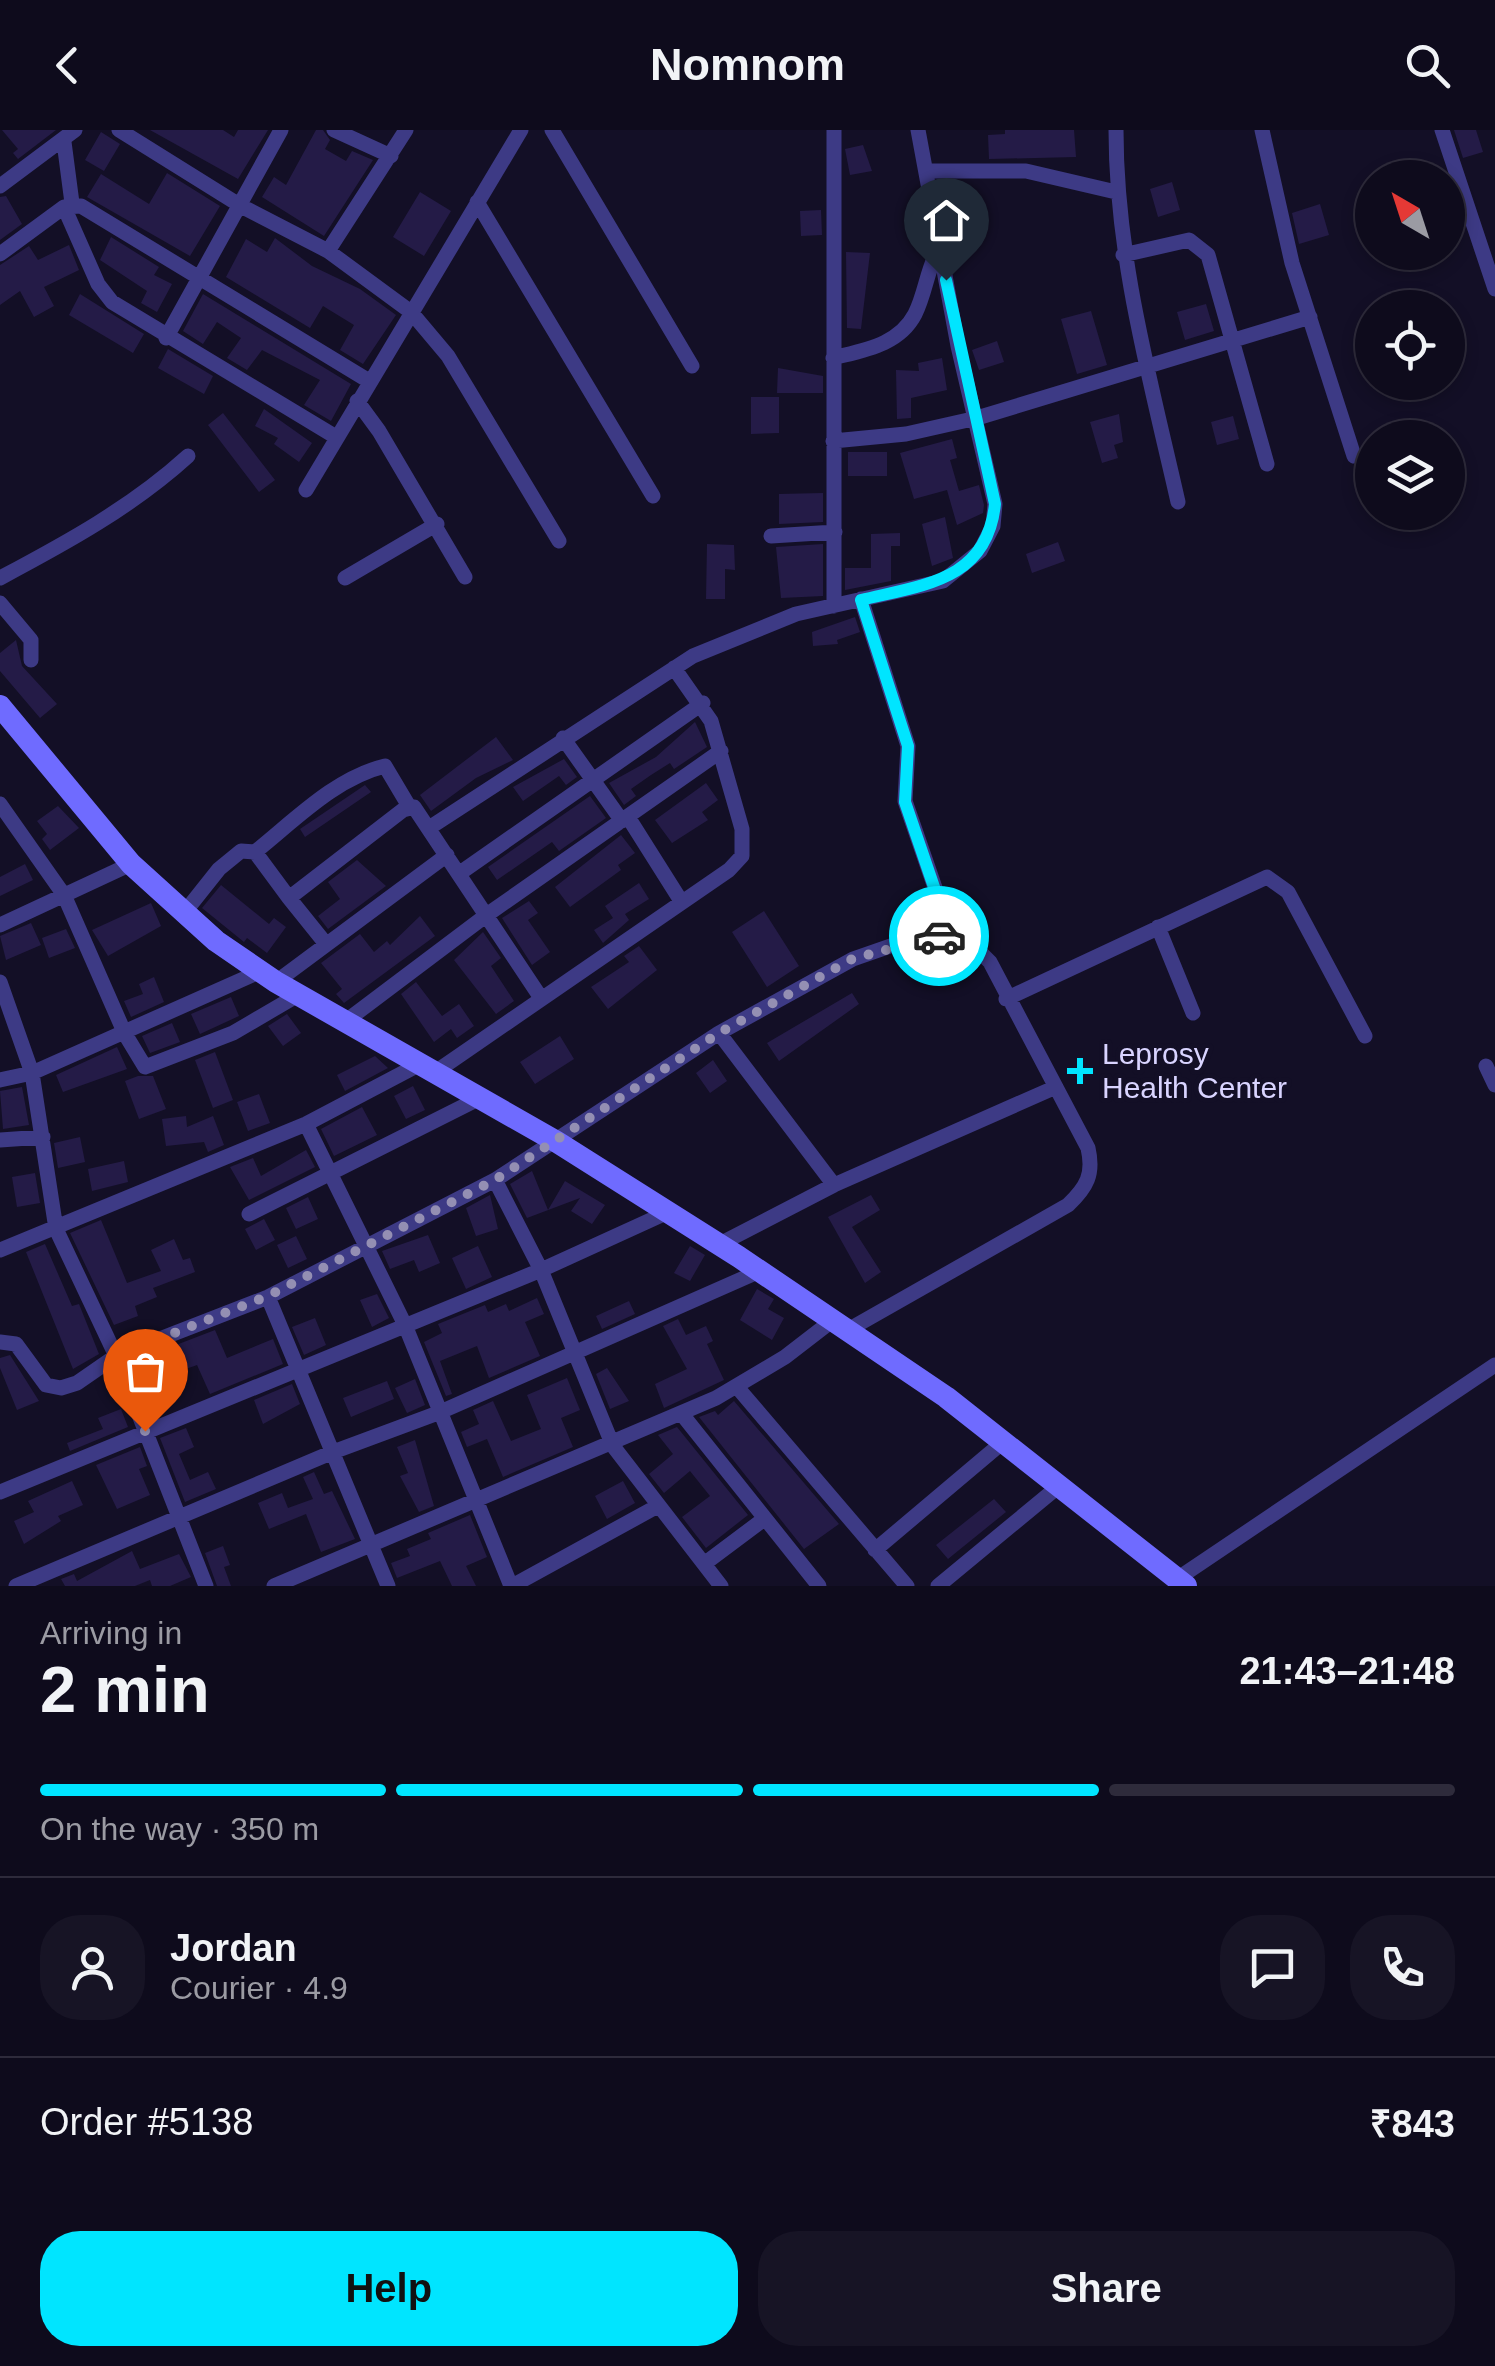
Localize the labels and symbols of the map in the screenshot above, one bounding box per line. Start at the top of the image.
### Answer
north arrow [1355,160,1465,270]
pin [904,178,989,281]
courier [889,886,989,986]
place label: Leprosy Health Center [1102,1037,1287,1104]
marker: Leprosy Health Center [1067,1058,1093,1084]
pin [103,1329,188,1432]

